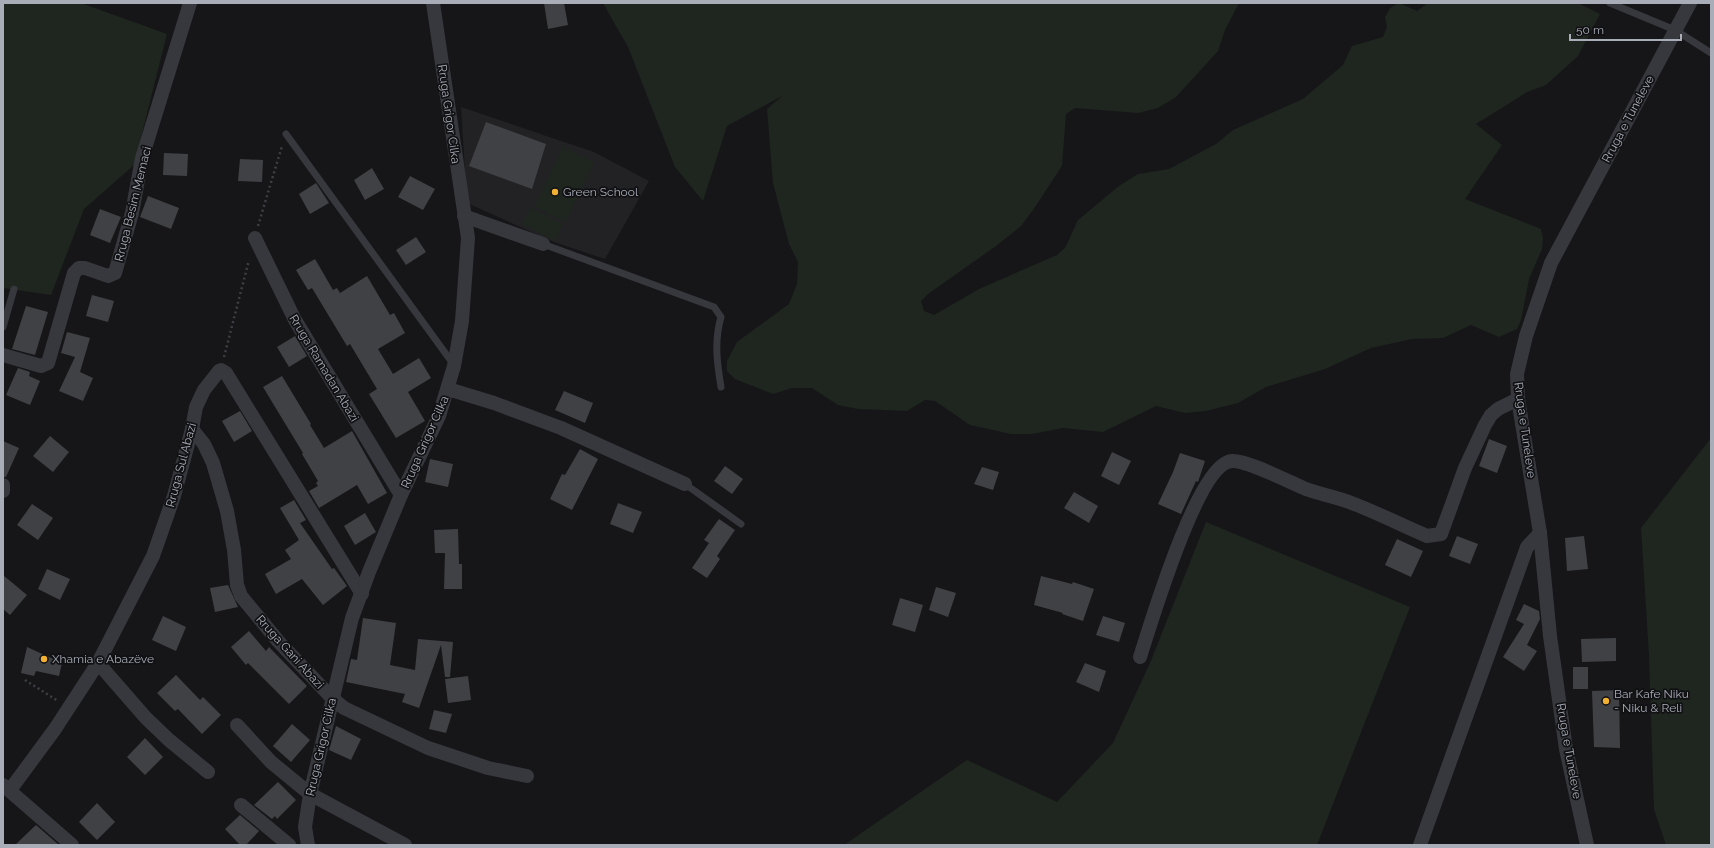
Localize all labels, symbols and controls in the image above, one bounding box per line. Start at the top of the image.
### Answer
scale bar [1570,16,1681,42]
text: 50 m [1576,23,1604,37]
street label: Rruga Grigor Cilka [435,63,463,165]
street label: Rruga e Tuneleve [1599,73,1657,165]
street label: Rruga Besim Memaci [112,145,154,263]
place label: Green School [563,185,639,199]
marker: Green School [550,187,560,197]
street label: Rruga Ramadan Abazi [287,312,361,424]
street label: Rruga e Tuneleve [1511,381,1539,479]
street label: Rruga Grigor Cilka [398,393,452,491]
street label: Rruga Sul Abazi [163,421,199,509]
street label: Rruga Gani Abazi [253,612,327,692]
place label: Xhamia e Abazëve [52,652,154,666]
marker: Xhamia e Abazëve [39,654,49,664]
place label: Bar Kafe Niku - Niku & Reli [1614,687,1689,715]
marker: Bar Kafe Niku - Niku & Reli [1601,696,1611,706]
street label: Rruga Grigor Cilka [303,697,339,797]
street label: Rruga e Tuneleve [1554,702,1584,800]

